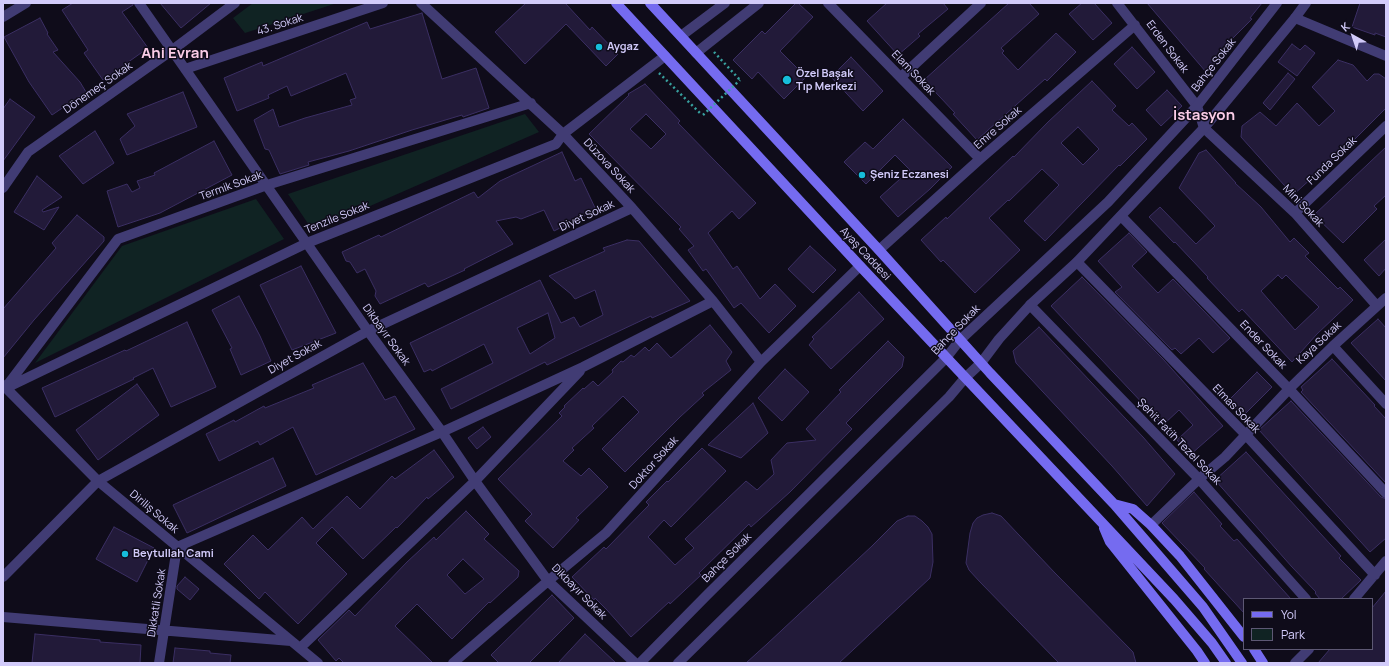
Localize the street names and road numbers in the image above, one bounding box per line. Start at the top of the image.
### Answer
street label: 43. Sokak [255,11,305,39]
street label: Erden Sokak [1143,18,1191,76]
street label: Bahçe Sokak [1189,36,1239,94]
street label: Elam Sokak [889,48,937,98]
street label: Dönemeç Sokak [61,59,135,117]
street label: Emre Sokak [972,104,1024,152]
street label: Funda Sokak [1305,134,1359,188]
street label: Düzova Sokak [580,136,638,196]
street label: Termik Sokak [198,169,264,203]
street label: Mini Sokak [1280,182,1326,230]
street label: Diyet Sokak [558,198,616,234]
street label: Tenzile Sokak [303,199,371,237]
street label: Ayaş Caddesi [837,225,893,283]
street label: Dikbayır Sokak [359,302,413,368]
street label: Bahçe Sokak [929,302,983,358]
street label: Ender Sokak [1237,318,1289,372]
street label: Kaya Sokak [1294,319,1344,367]
street label: Diyet Sokak [266,337,324,377]
street label: Elmas Sokak [1210,382,1262,436]
street label: Şehit Fatih Tezel Sokak [1134,396,1224,488]
street label: Doktor Sokak [627,434,681,492]
street label: Diriliş Sokak [127,488,181,536]
street label: Bahçe Sokak [700,531,754,585]
street label: Dikbayır Sokak [549,562,609,622]
street label: Dikkatli Sokak [145,568,169,638]

